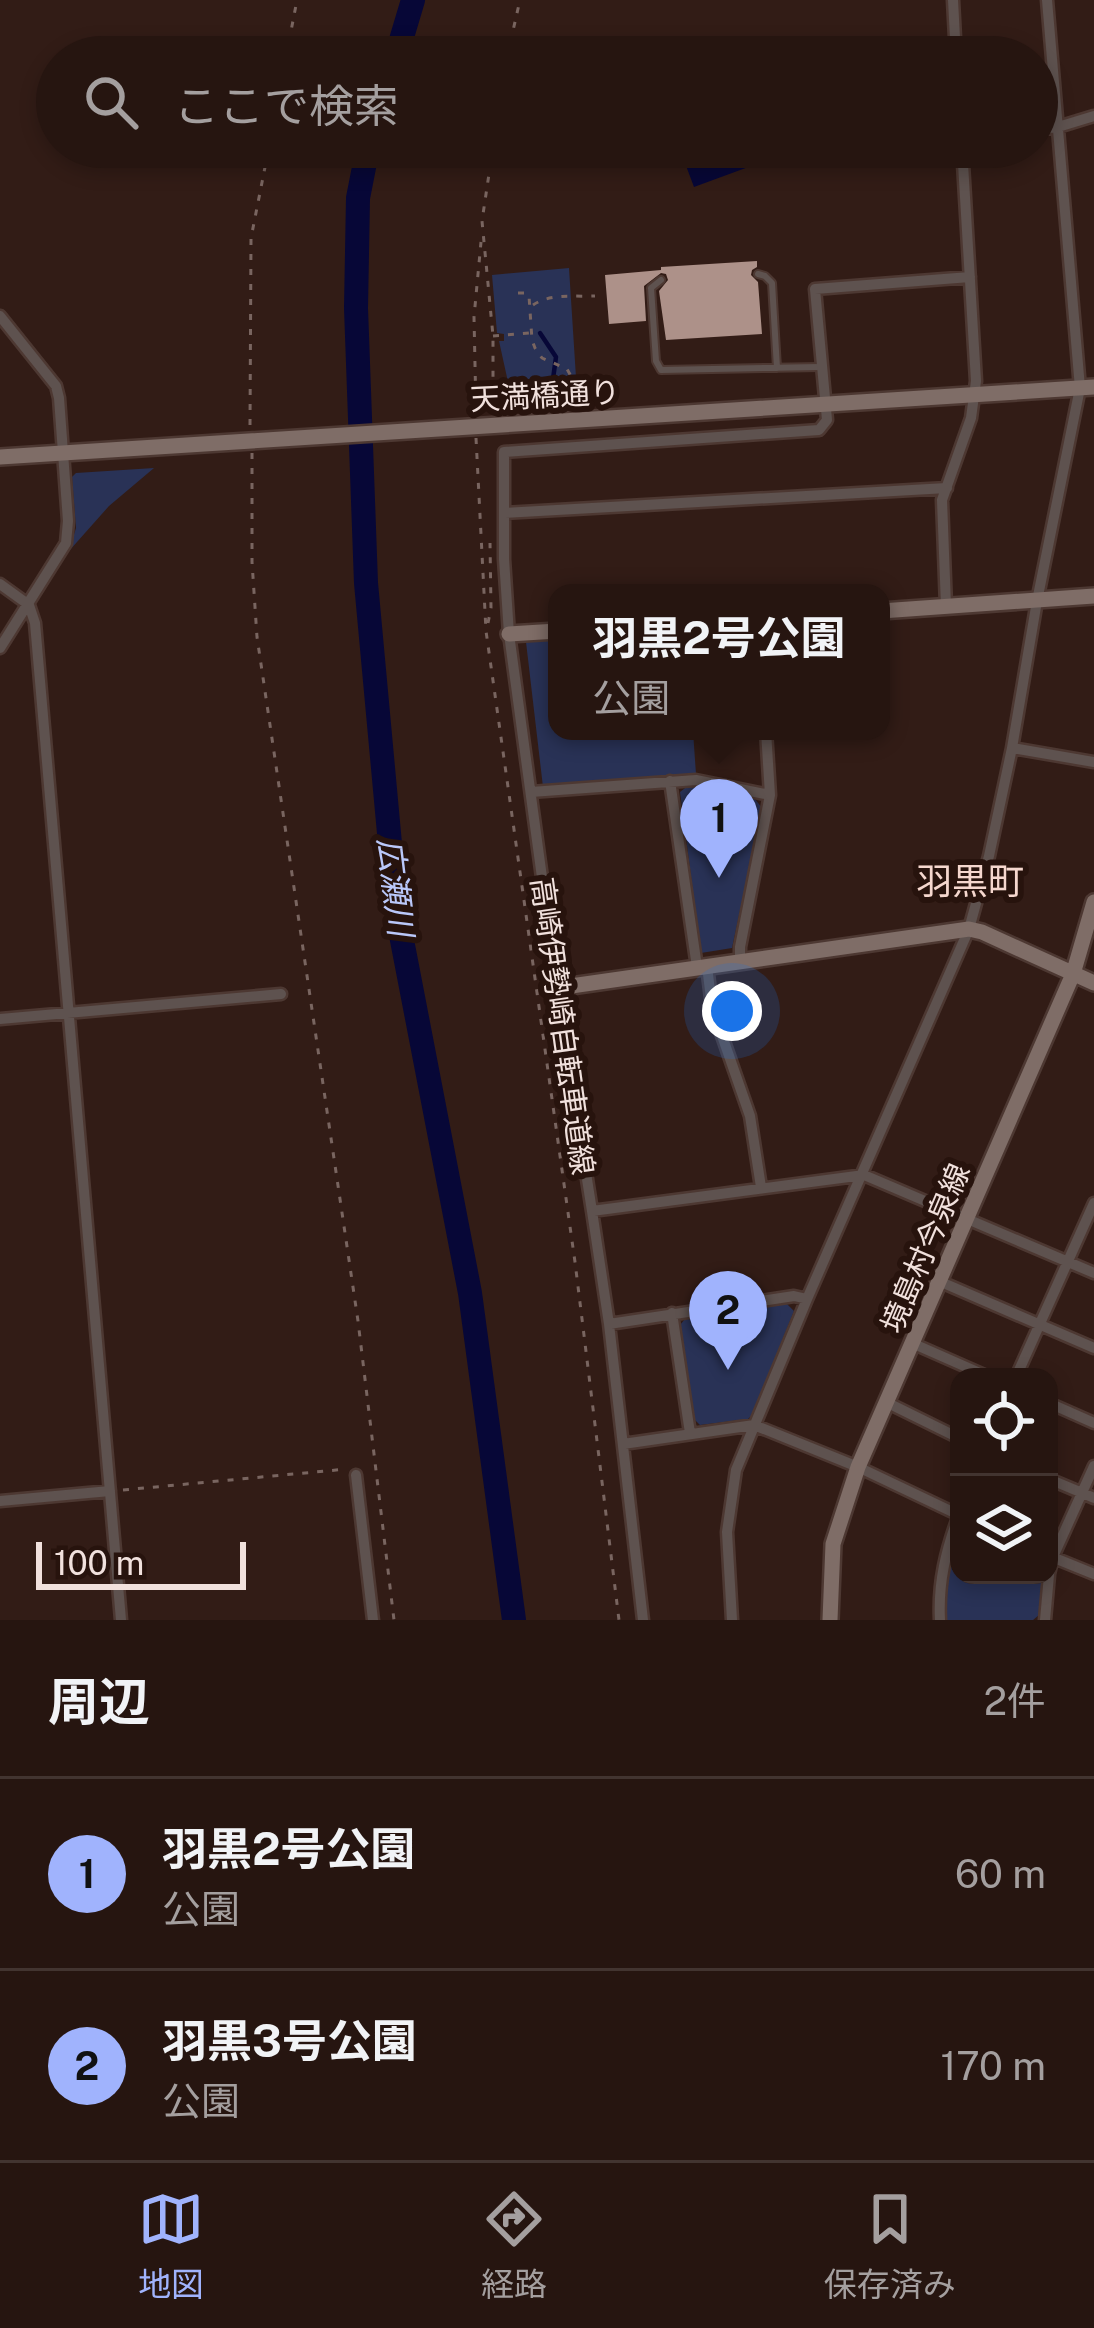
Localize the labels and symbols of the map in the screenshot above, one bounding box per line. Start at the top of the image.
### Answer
street label: 天満橋通り [469,373,621,417]
pin: 1 [680,779,758,878]
water label: 広瀬川 [371,836,421,941]
district label: 羽黒町 [916,860,1024,902]
street label: 高崎伊勢崎自転車道線 [524,875,602,1177]
your location [702,981,762,1041]
street label: 境島村今泉線 [873,1158,977,1338]
pin: 2 [689,1271,767,1370]
scale bar [36,1536,246,1589]

